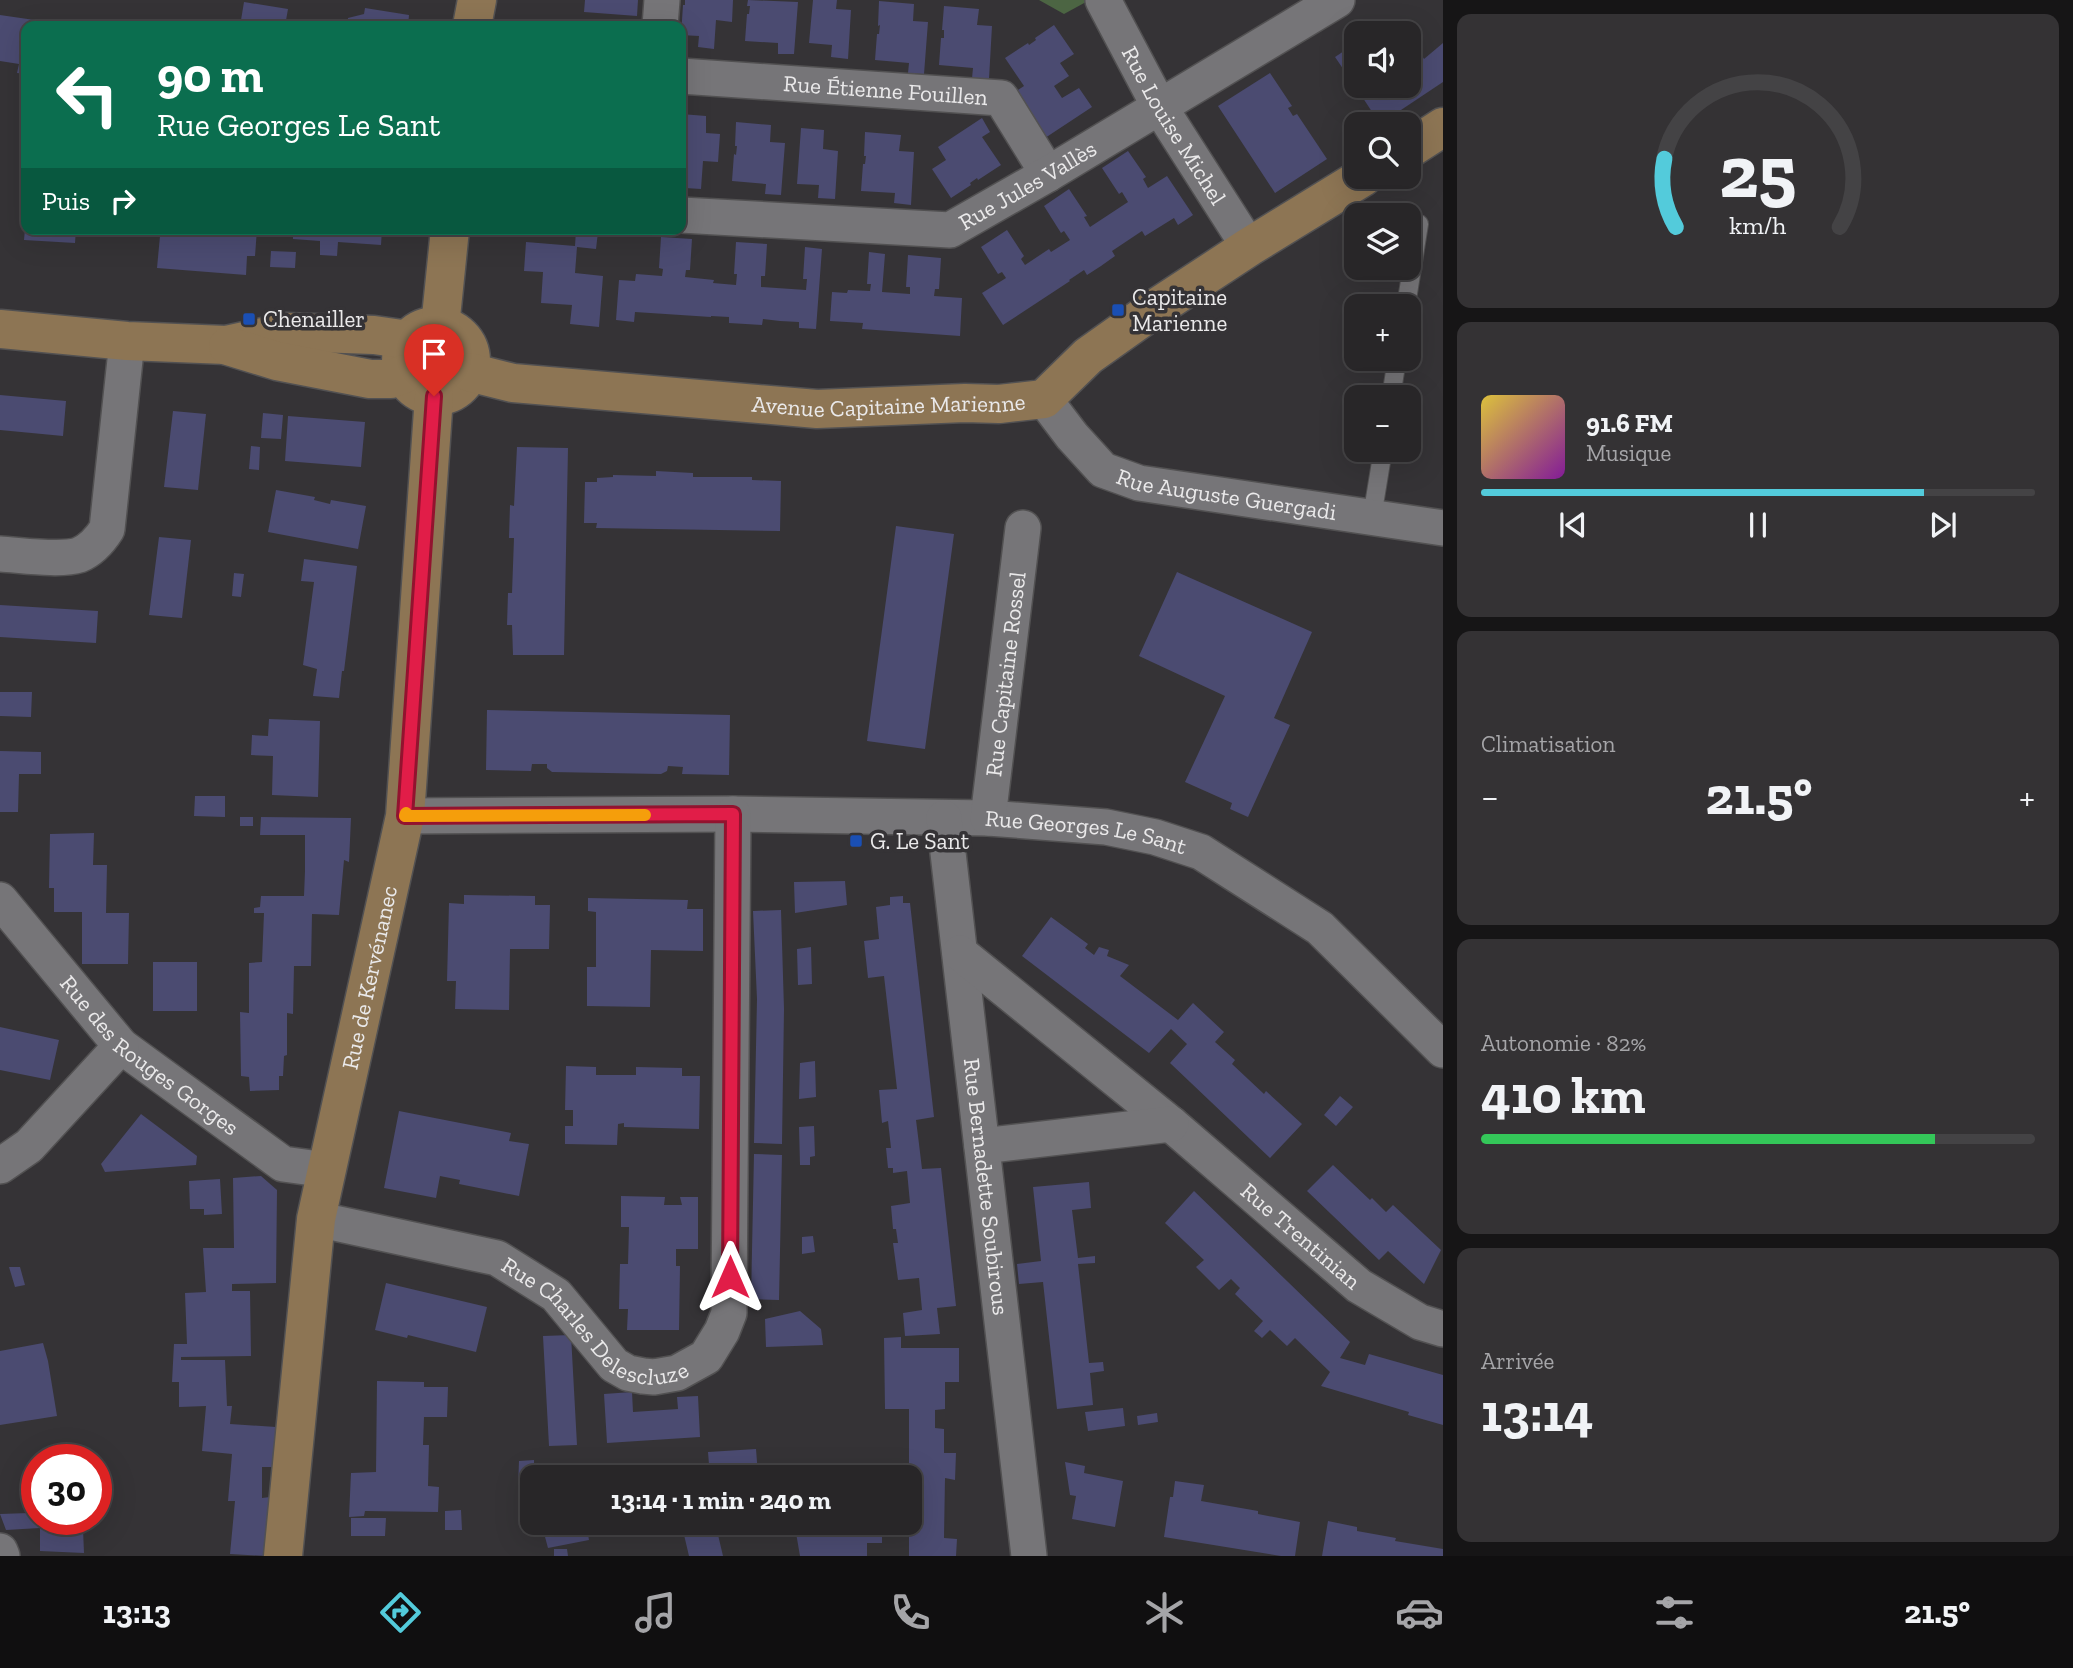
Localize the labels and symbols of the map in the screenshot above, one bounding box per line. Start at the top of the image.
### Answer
street label: Rue Louise Michel [1116,41,1232,210]
street label: Rue Étienne Fouillen [782,69,989,111]
street label: Rue Jules Vallès [954,134,1102,236]
place label: Capitaine Marienne [1132,283,1227,337]
marker: Capitaine Marienne [1110,302,1126,318]
place label: Chenailler [263,305,365,333]
marker: Chenailler [241,311,257,327]
pin [404,324,464,396]
street label: Avenue Capitaine Marienne [751,387,1027,423]
street label: Rue Auguste Guergadi [1113,462,1338,526]
street label: Rue Capitaine Rossel [979,570,1032,778]
street label: Rue Georges Le Sant [984,804,1191,861]
place label: G. Le Sant [870,827,970,855]
marker: G. Le Sant [848,833,864,849]
street label: Rue de Kervénanec [335,883,403,1072]
street label: Rue des Rouges Gorges [54,970,244,1141]
street label: Rue Bernadette Soubirous [958,1056,1015,1317]
street label: Rue Trentinian [1235,1177,1367,1295]
position arrow [693,1240,767,1314]
street label: Rue Charles Delescluze [497,1251,693,1391]
speed limit sign: 30 [21,1444,112,1535]

